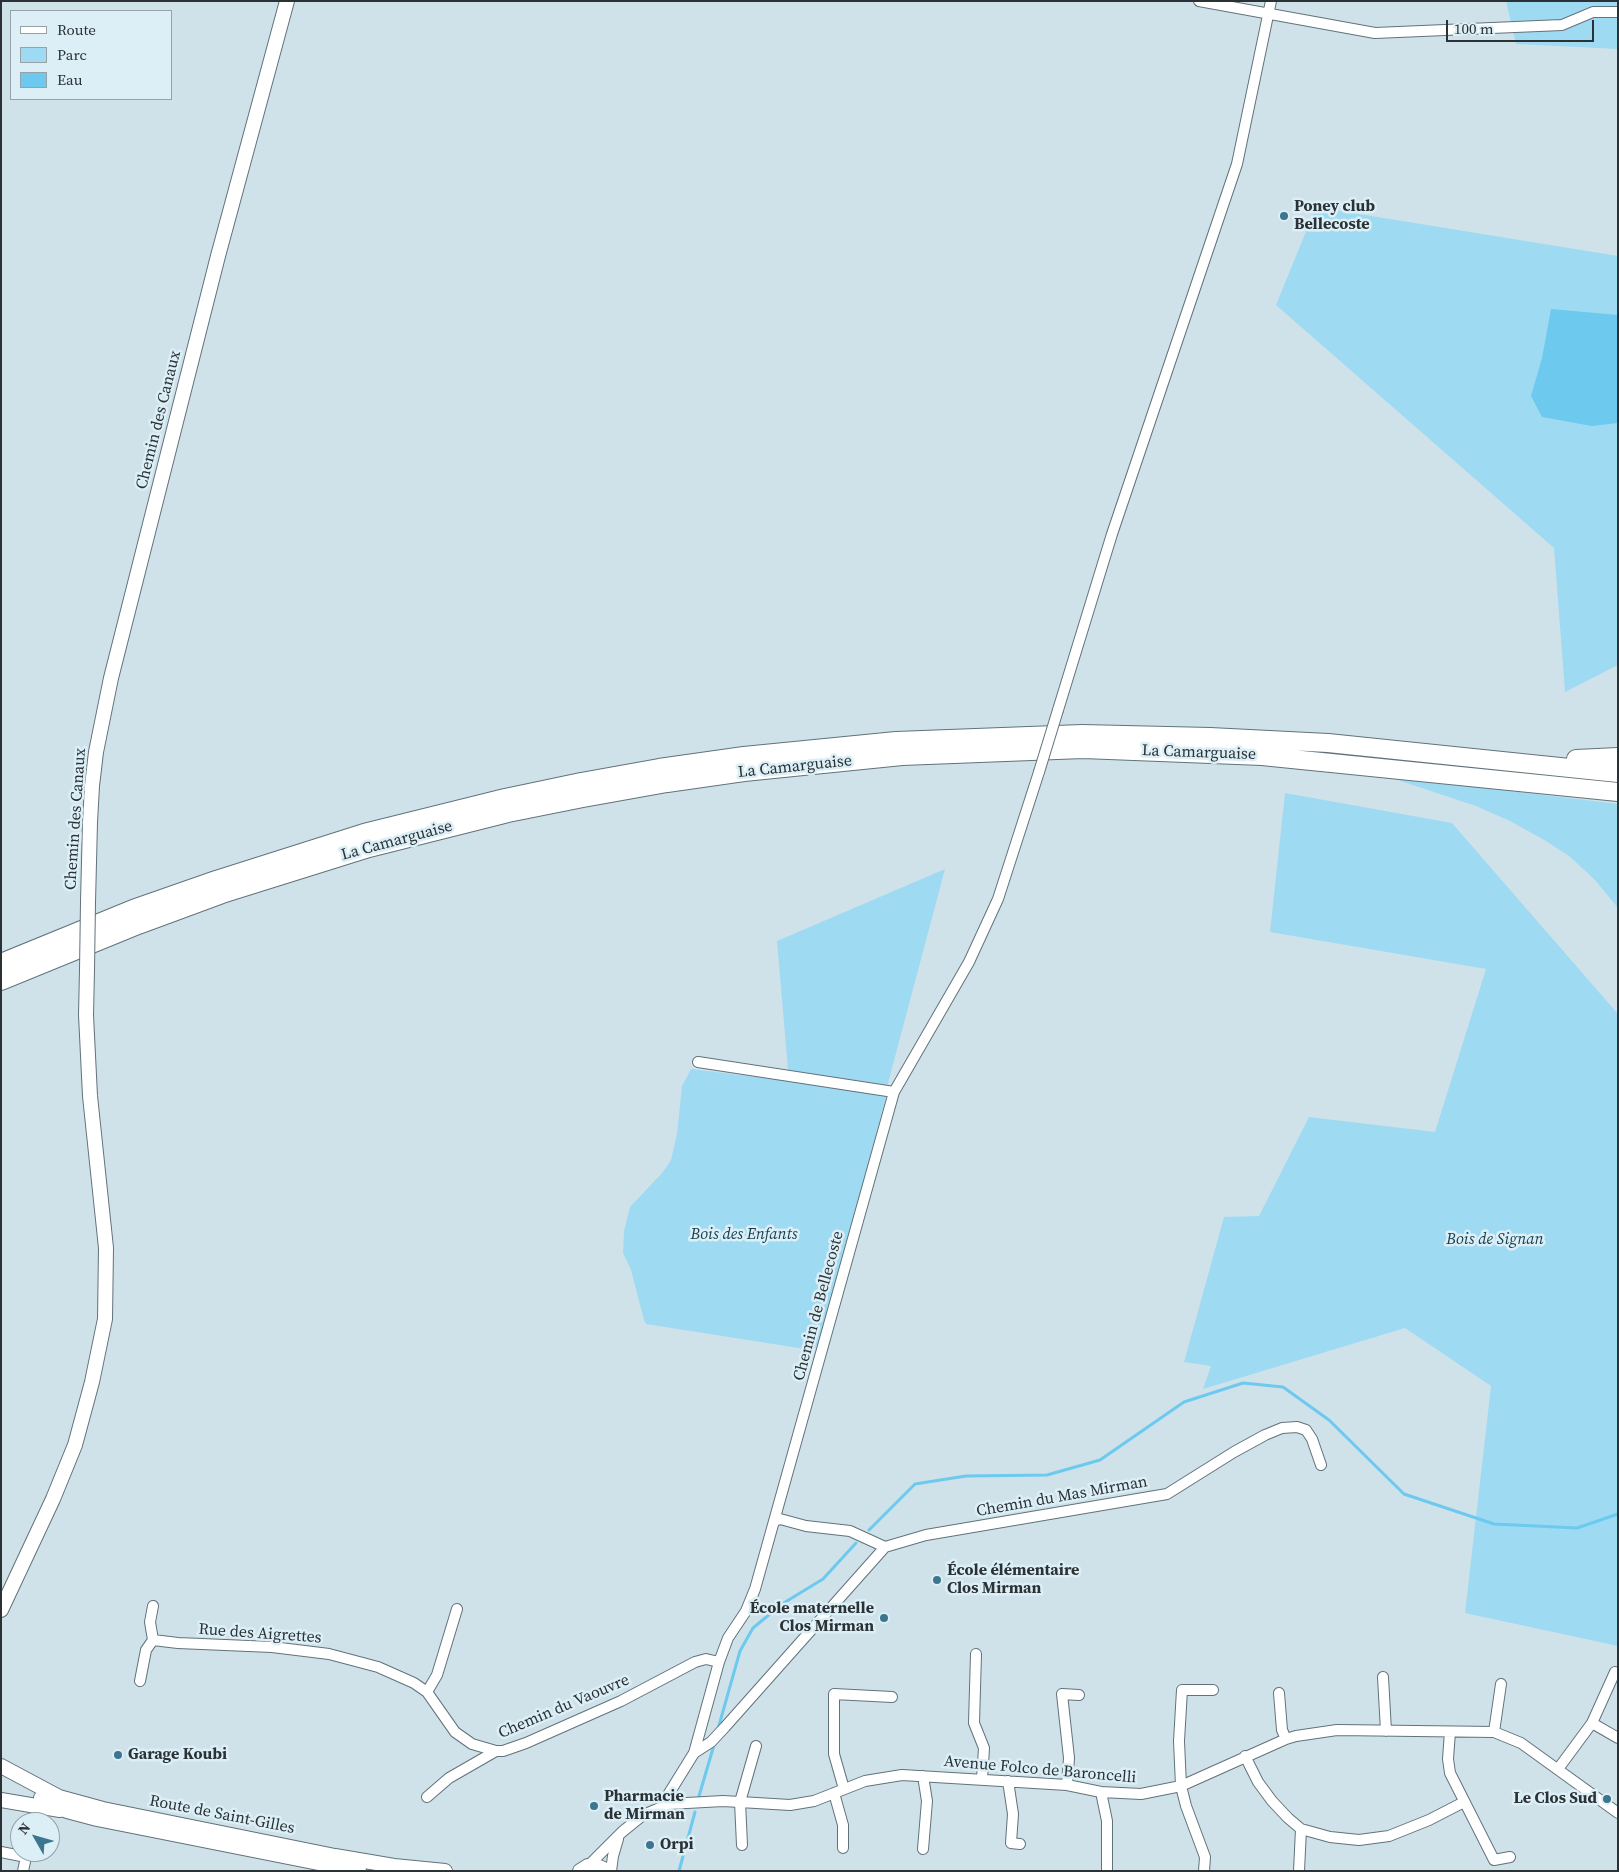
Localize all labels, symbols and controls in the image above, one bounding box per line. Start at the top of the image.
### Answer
legend [10,10,172,100]
scale bar [1449,10,1596,42]
text: 100 m [1454,18,1494,39]
text: Route [57,19,96,40]
text: Parc [57,44,87,65]
text: Eau [57,69,82,90]
place label: Poney club Bellecoste [1294,197,1375,235]
marker: Poney club Bellecoste [1278,210,1290,222]
street label: Chemin des Canaux [132,349,186,491]
street label: La Camarguaise [1142,741,1256,765]
street label: Chemin des Canaux [61,747,91,891]
street label: La Camarguaise [737,751,853,783]
street label: La Camarguaise [339,817,455,865]
park label: Bois des Enfants [691,1225,797,1245]
street label: Chemin de Bellecoste [790,1229,848,1383]
park label: Bois de Signan [1446,1230,1544,1250]
street label: Chemin du Mas Mirman [975,1472,1149,1522]
place label: École élémentaire Clos Mirman [947,1561,1079,1599]
marker: École élémentaire Clos Mirman [931,1574,943,1586]
place label: École maternelle Clos Mirman [750,1599,874,1637]
marker: École maternelle Clos Mirman [878,1612,890,1624]
street label: Rue des Aigrettes [198,1620,322,1648]
street label: Chemin du Vaouvre [496,1671,632,1743]
place label: Garage Koubi [128,1745,227,1765]
marker: Garage Koubi [112,1749,124,1761]
street label: Avenue Folco de Baroncelli [943,1752,1137,1788]
place label: Pharmacie de Mirman [604,1787,685,1825]
place label: Le Clos Sud [1513,1789,1597,1809]
street label: Route de Saint-Gilles [148,1791,296,1839]
marker: Le Clos Sud [1601,1793,1613,1805]
marker: Pharmacie de Mirman [588,1800,600,1812]
north arrow [10,1812,60,1862]
text: N [13,1818,35,1839]
place label: Orpi [660,1835,694,1855]
marker: Orpi [644,1839,656,1851]

